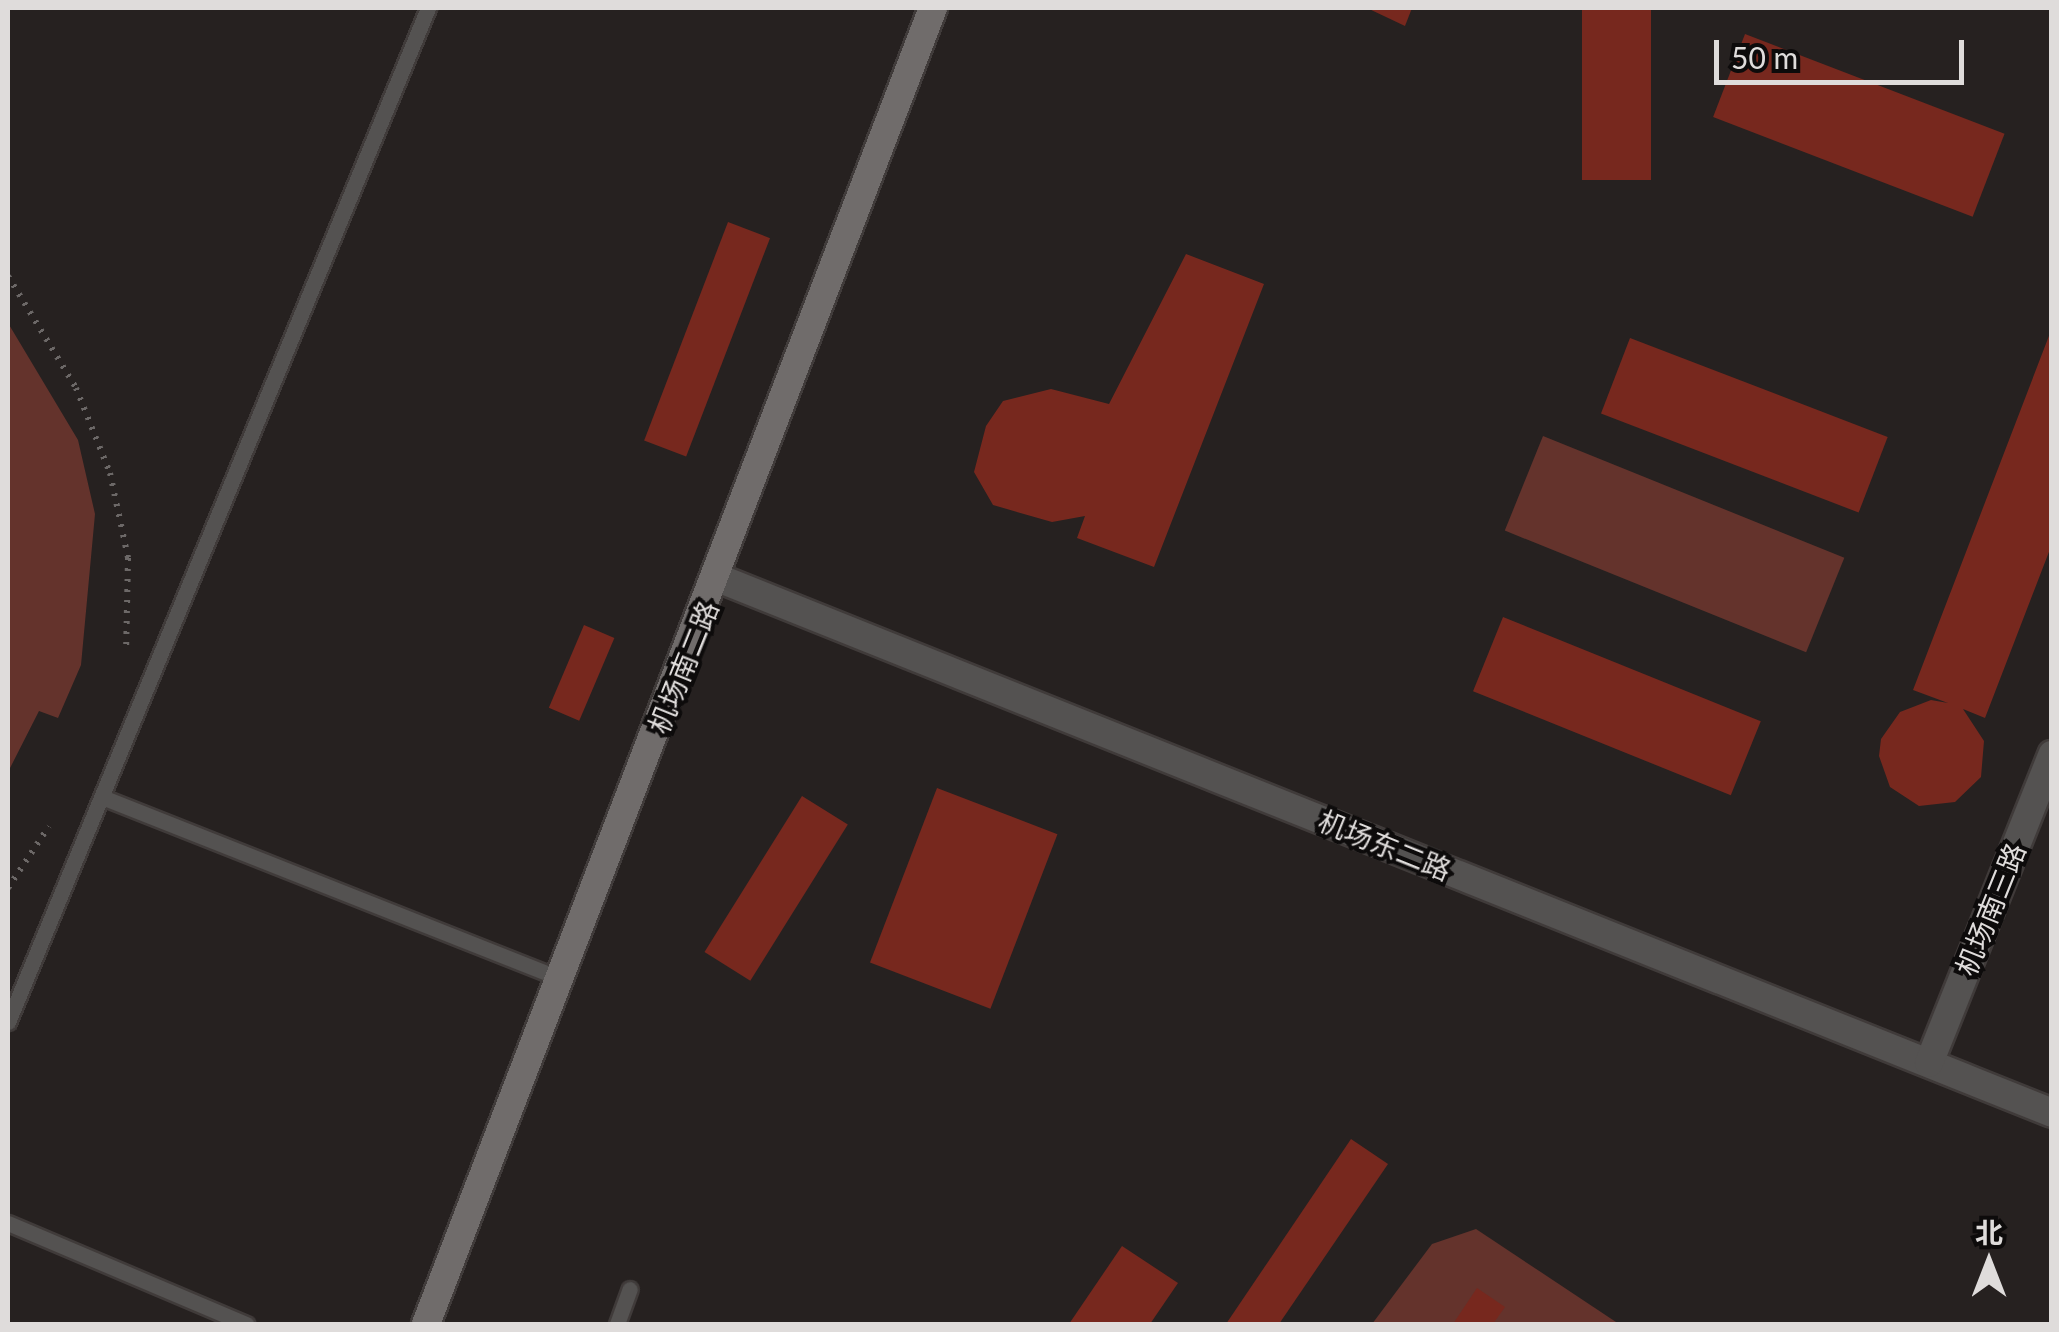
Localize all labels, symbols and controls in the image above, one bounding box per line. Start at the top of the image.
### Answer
scale bar [1719,20,1969,82]
text: 50 m [1731,39,1798,75]
street label: 机场南二路 [641,596,725,738]
street label: 机场东二路 [1314,803,1456,887]
street label: 机场南三路 [1948,838,2032,980]
north arrow [1939,1212,2039,1312]
text: 北 [1975,1215,2003,1249]

